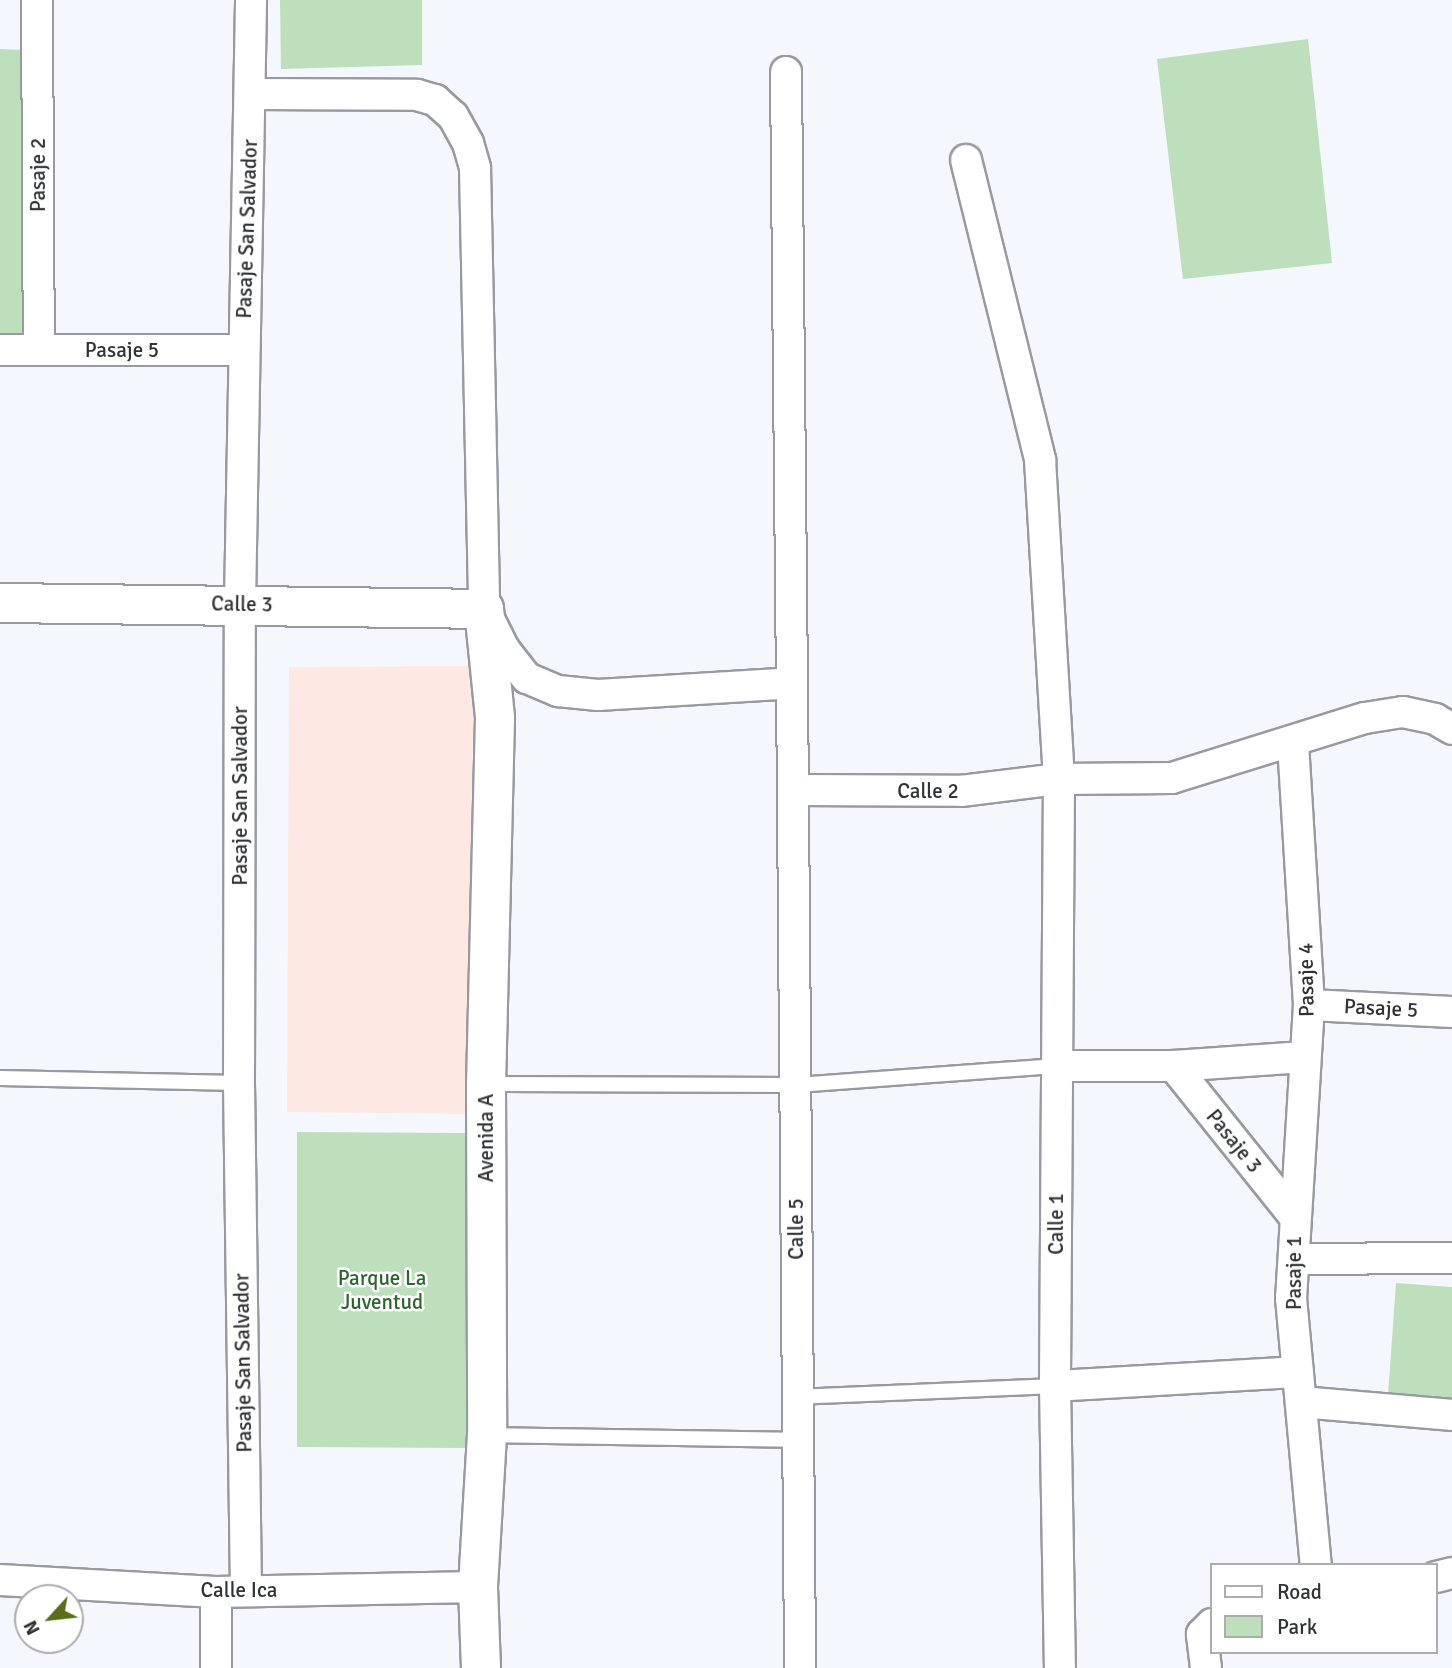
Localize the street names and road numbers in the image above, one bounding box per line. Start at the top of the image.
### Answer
street label: Pasaje 2 [25,138,51,212]
street label: Pasaje San Salvador [231,139,263,319]
street label: Pasaje 5 [85,337,159,363]
street label: Calle 3 [211,591,273,617]
street label: Pasaje San Salvador [227,706,253,886]
street label: Calle 2 [897,778,959,804]
street label: Pasaje 4 [1293,943,1319,1017]
street label: Pasaje 5 [1343,993,1419,1023]
street label: Avenida A [473,1094,499,1182]
street label: Pasaje 3 [1201,1104,1267,1178]
street label: Calle 1 [1043,1193,1069,1255]
street label: Calle 5 [783,1198,809,1260]
street label: Pasaje 1 [1281,1236,1307,1310]
street label: Pasaje San Salvador [229,1273,257,1453]
street label: Calle Ica [201,1577,277,1603]

